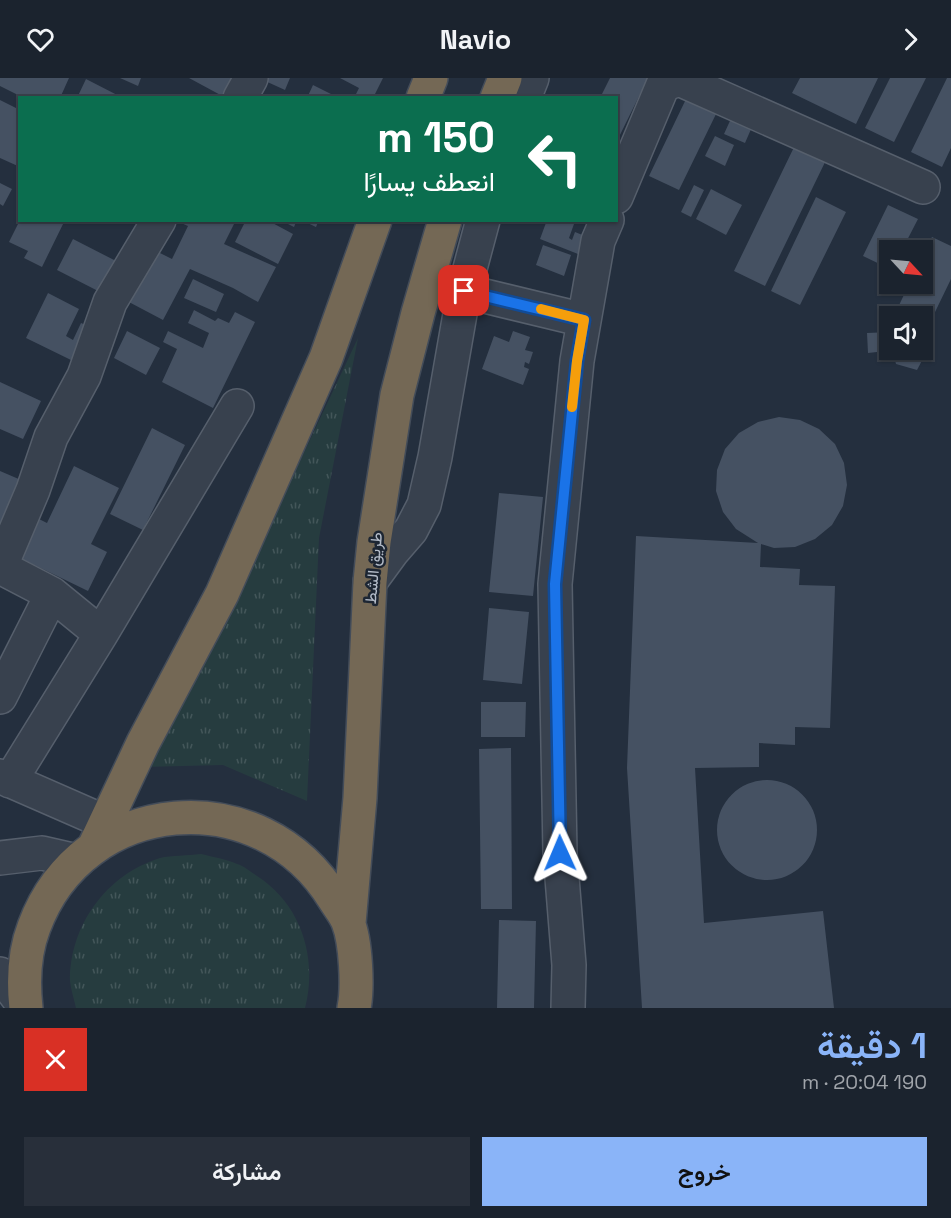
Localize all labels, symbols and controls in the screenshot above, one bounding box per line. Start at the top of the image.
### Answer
text: Navio [440,22,511,57]
icon: heart [24,23,57,56]
icon: forward [894,23,927,56]
text: 150 m [377,111,495,164]
icon: left [516,120,594,198]
text: انعطف يسارًا [363,164,495,199]
north arrow [879,240,933,294]
map controls [879,240,933,360]
pin [438,265,489,316]
icon: arrive [447,274,480,307]
button: sound [879,306,933,360]
street label: طريق الشط [360,531,387,605]
position arrow [528,821,592,885]
text: 1 دقيقة [817,1023,927,1069]
button: close [24,1028,87,1091]
text: 190 m · 20:04 [802,1069,927,1095]
button: مشاركة [24,1137,470,1206]
button: خروج [482,1137,927,1206]

